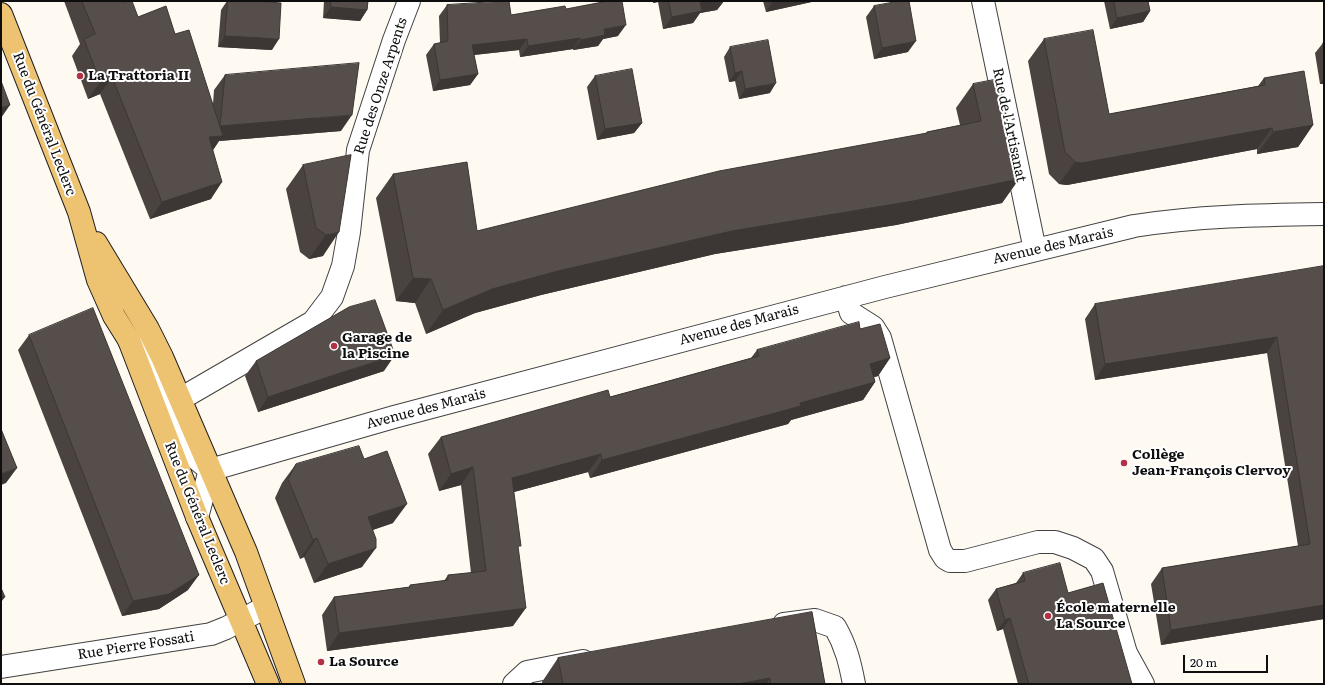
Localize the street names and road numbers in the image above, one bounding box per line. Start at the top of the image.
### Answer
street label: Rue des Onze Arpents [351,16,411,156]
street label: Rue du Général Leclerc [9,50,79,198]
street label: Rue de l'Artisanat [989,66,1029,184]
street label: Avenue des Marais [991,224,1115,268]
street label: Avenue des Marais [677,301,801,349]
street label: Avenue des Marais [364,385,488,433]
street label: Rue du Général Leclerc [161,439,233,587]
street label: Rue Pierre Fossati [76,628,196,664]

